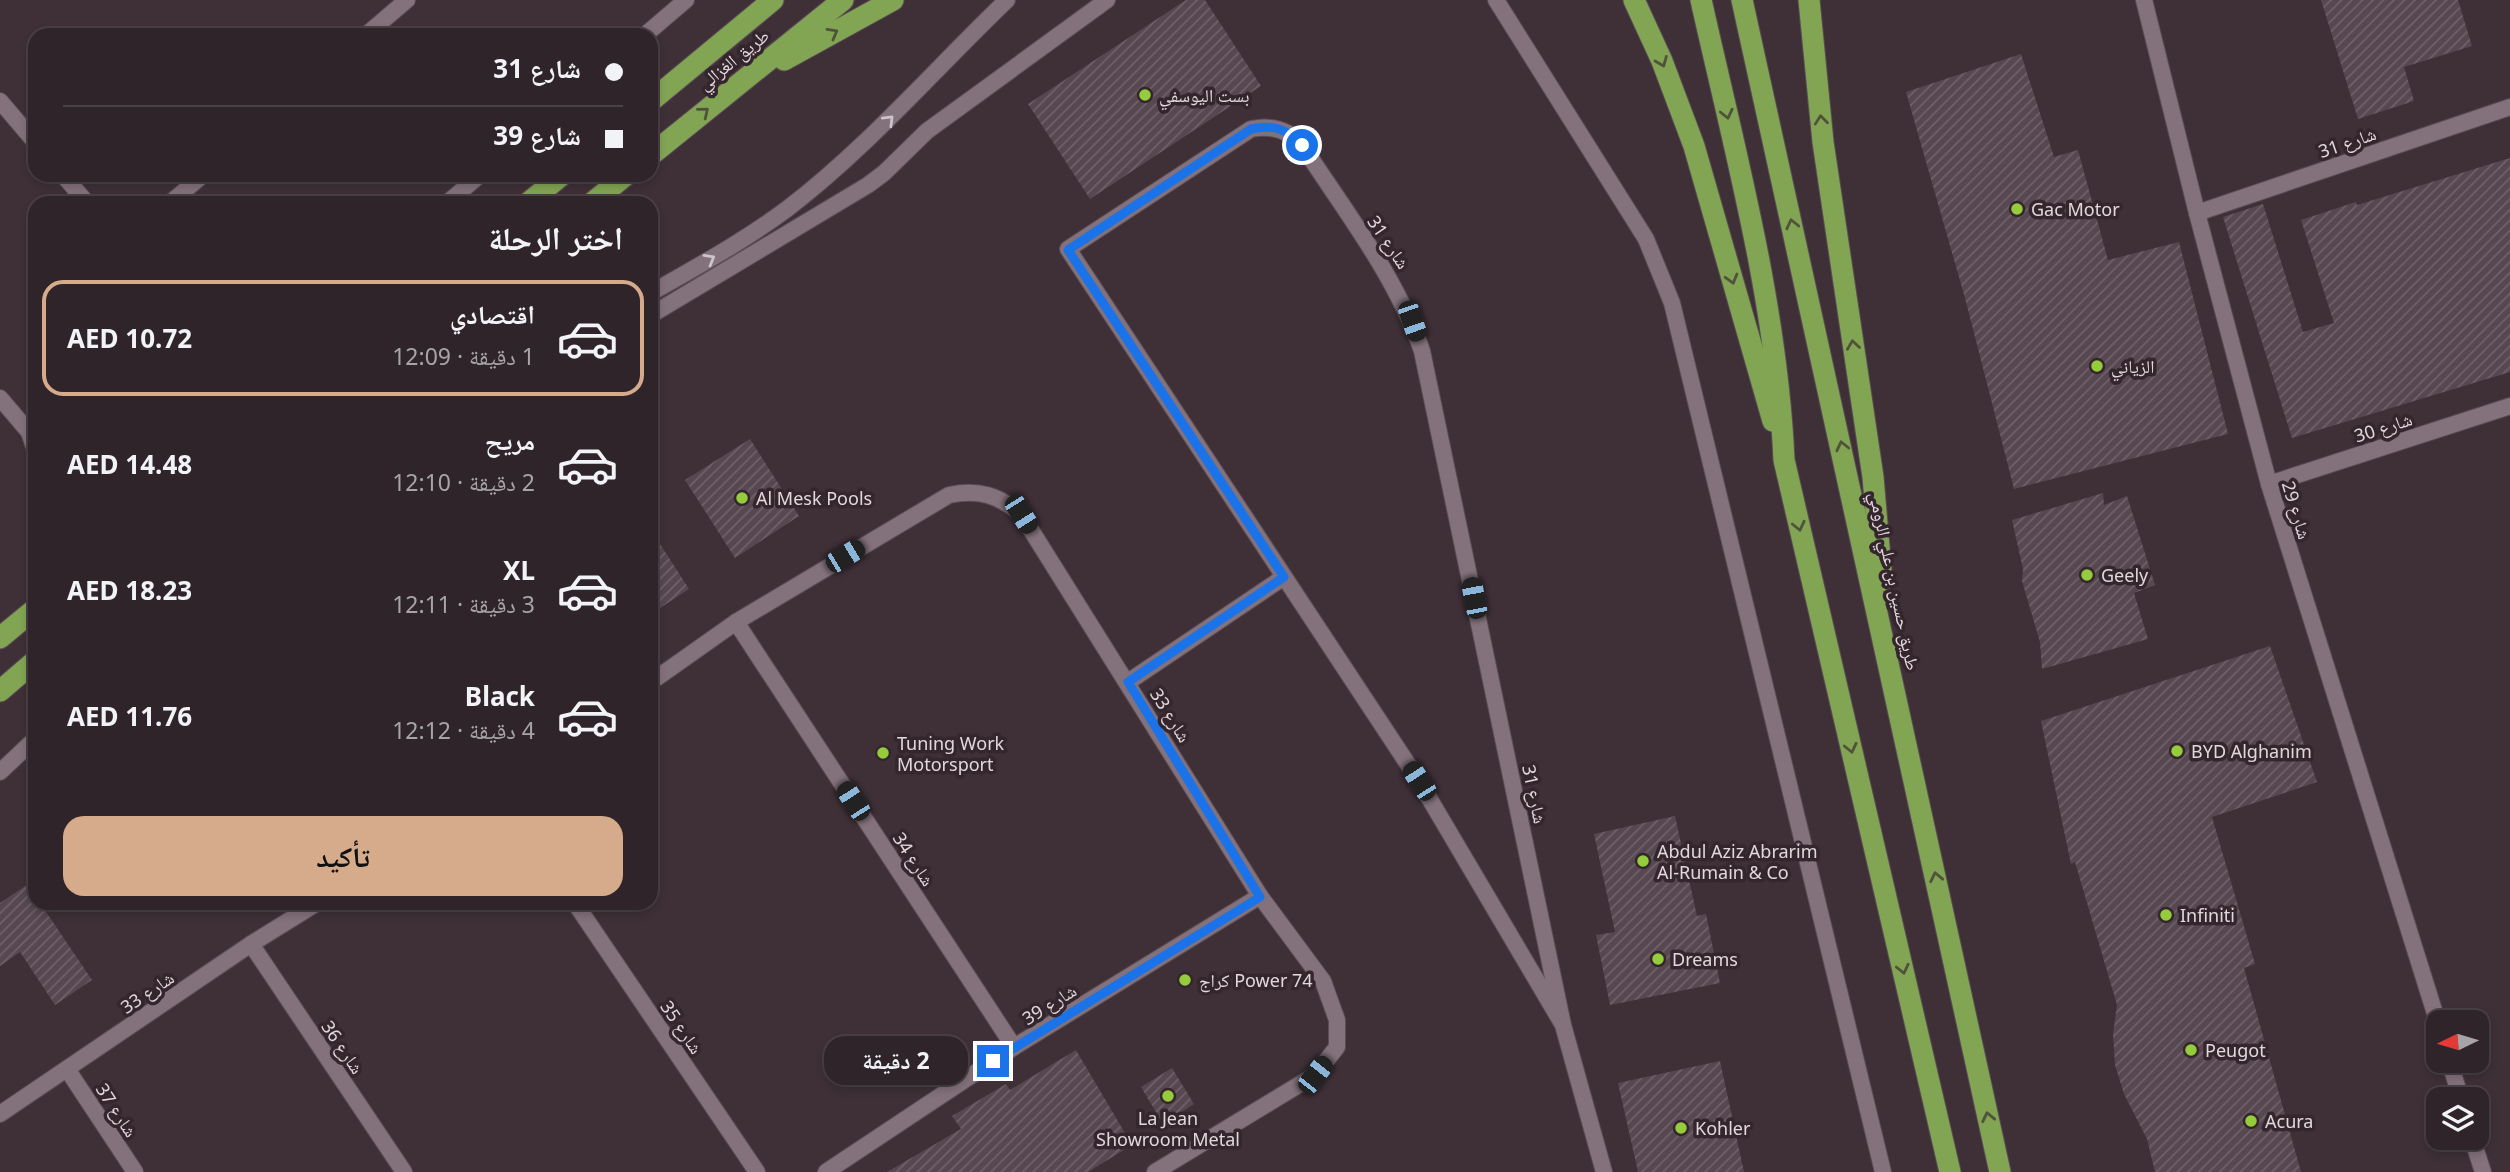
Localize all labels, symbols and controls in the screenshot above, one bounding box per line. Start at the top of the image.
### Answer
street label: طريق الغزالي [692,23,776,98]
one-way arrow [826,28,838,41]
text: شارع 31 [493,50,581,86]
one-way arrow [1654,55,1668,68]
place label: بست اليوسفي [1159,83,1249,111]
marker: بست اليوسفي [1137,87,1153,103]
one-way arrow [695,108,708,120]
one-way arrow [1719,108,1733,120]
one-way arrow [1814,114,1829,125]
one-way arrow [881,115,894,128]
text: شارع 39 [493,117,581,153]
street label: شارع 31 [2315,121,2379,163]
route start [1286,129,1318,161]
place label: Gac Motor [2031,197,2120,221]
marker: Gac Motor [2009,201,2025,217]
street label: شارع 31 [1362,211,1416,273]
text: اختر الرحلة [488,216,623,259]
one-way arrow [1786,218,1801,230]
one-way arrow [703,254,716,267]
one-way arrow [1723,272,1738,284]
text: اقتصادي [450,296,535,332]
car [1396,298,1429,344]
icon: car [556,307,619,370]
text: AED 10.72 [67,320,192,356]
one-way arrow [1846,339,1861,351]
text: 1 دقيقة · 12:09 [392,340,535,372]
place label: الزياني [2111,354,2154,382]
marker: الزياني [2089,358,2105,374]
street label: شارع 30 [2351,406,2415,448]
text: مريح [485,422,535,458]
icon: car [556,433,619,496]
one-way arrow [1835,440,1850,452]
text: AED 14.48 [67,446,192,482]
text: 2 دقيقة · 12:10 [392,466,535,498]
street label: شارع 29 [2277,478,2317,542]
place label: Al Mesk Pools [756,486,872,510]
marker: Al Mesk Pools [734,490,750,506]
street label: طريق حسين بن علي الرومي [1861,490,1926,673]
car [1001,491,1042,537]
one-way arrow [1791,520,1806,532]
car [822,536,869,576]
text: XL [503,552,535,588]
icon: car [556,559,619,622]
place label: Geely [2101,563,2149,587]
marker: Geely [2079,567,2095,583]
text: AED 18.23 [67,572,192,608]
car [1460,575,1489,621]
text: 3 دقيقة · 12:11 [392,588,535,620]
text: Black [465,678,535,714]
street label: شارع 33 [1145,683,1197,747]
icon: car [556,685,619,748]
text: AED 11.76 [67,698,192,734]
text: 4 دقيقة · 12:12 [392,714,535,746]
place label: Tuning Work Motorsport [897,731,1005,776]
place label: BYD Alghanim [2191,739,2312,763]
one-way arrow [1843,742,1857,754]
marker: BYD Alghanim [2169,743,2185,759]
marker: Tuning Work Motorsport [875,745,891,761]
car [1399,758,1440,804]
street label: شارع 31 [1517,762,1553,826]
car [833,778,874,824]
button: تأكيد [63,816,623,896]
street label: شارع 34 [888,828,940,890]
place label: Abdul Aziz Abrarim Al-Rumain & Co [1657,839,1818,884]
marker: Abdul Aziz Abrarim Al-Rumain & Co [1635,853,1651,869]
one-way arrow [1930,871,1944,883]
place label: Infiniti [2180,903,2235,927]
marker: Infiniti [2158,907,2174,923]
place label: Dreams [1672,947,1738,971]
marker: Dreams [1650,951,1666,967]
one-way arrow [1895,963,1909,975]
street label: شارع 33 [116,965,178,1019]
place label: كراج Power 74 [1199,968,1313,993]
marker: كراج Power 74 [1177,972,1193,988]
street label: شارع 39 [1017,978,1081,1030]
street label: شارع 35 [655,996,709,1058]
north arrow [2426,1010,2488,1073]
map controls [2426,1010,2489,1150]
street label: شارع 36 [316,1016,370,1078]
callout: 2 دقيقة [825,1036,968,1086]
place label: Peugot [2205,1038,2266,1062]
marker: Peugot [2183,1042,2199,1058]
text: 2 دقيقة [862,1044,930,1076]
route end [977,1045,1009,1077]
car [1294,1052,1337,1098]
street label: شارع 37 [91,1079,143,1141]
button: layers [2426,1087,2489,1150]
marker: La Jean Showroom Metal [1160,1088,1176,1104]
place label: La Jean Showroom Metal [1096,1106,1240,1151]
place label: Acura [2265,1109,2313,1133]
one-way arrow [1982,1112,1997,1124]
marker: Acura [2243,1113,2259,1129]
place label: Kohler [1695,1116,1751,1140]
marker: Kohler [1673,1120,1689,1136]

